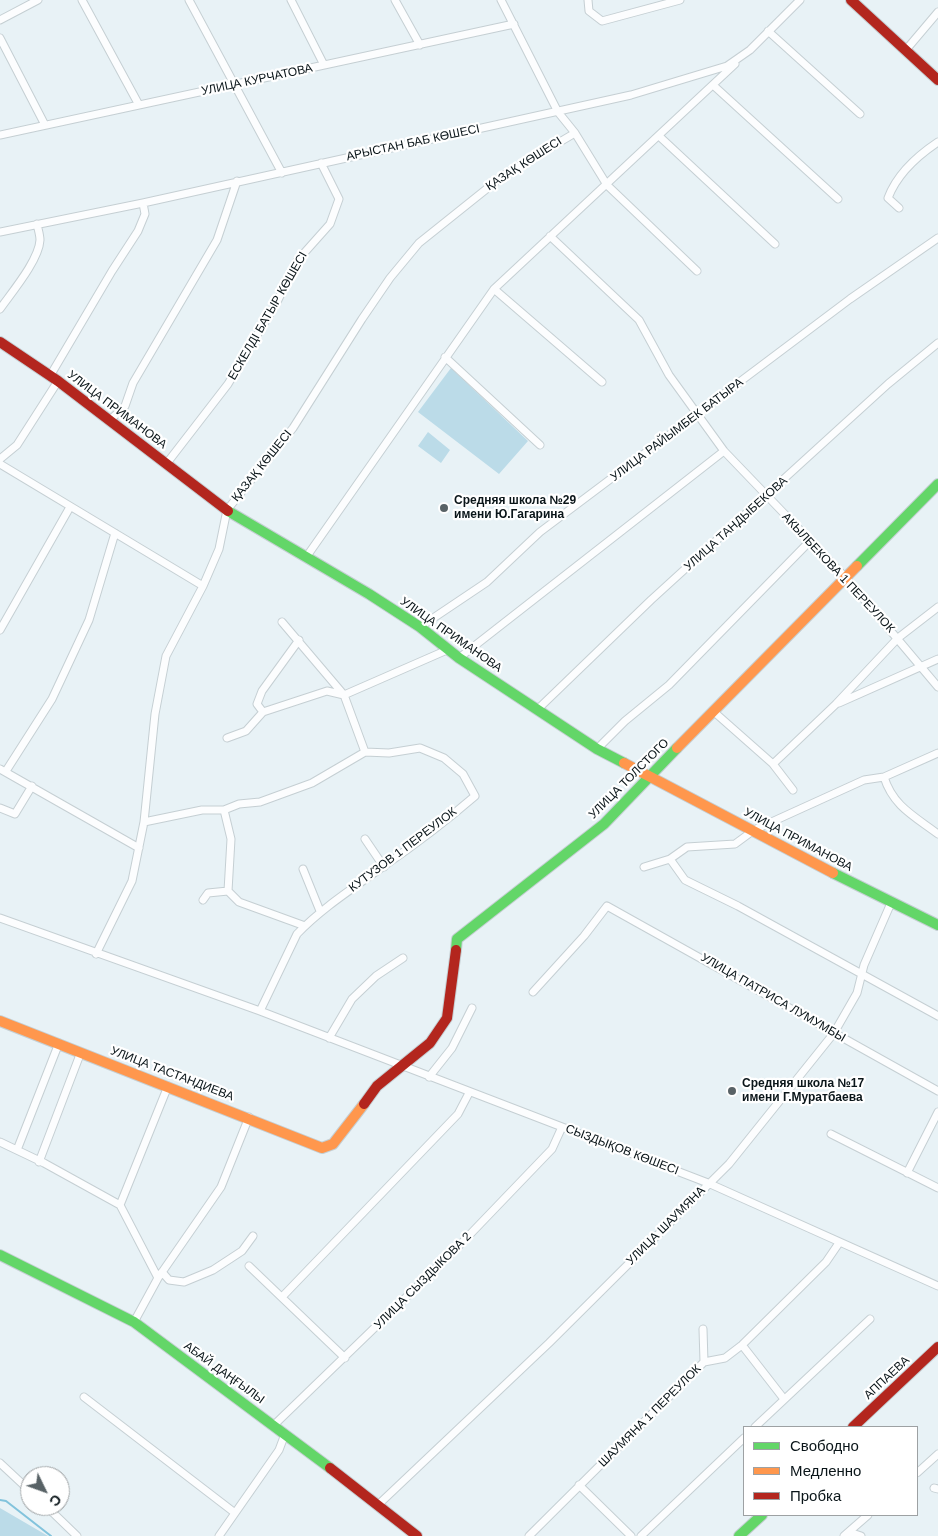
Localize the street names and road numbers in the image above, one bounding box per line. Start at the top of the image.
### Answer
street label: УЛИЦА КУРЧАТОВА [200,61,314,99]
street label: АРЫСТАН БАБ КӨШЕСІ [345,122,481,164]
street label: ҚАЗАҚ КӨШЕСІ [483,134,565,194]
street label: ЕСКЕЛДІ БАТЫР КӨШЕСІ [225,249,311,383]
street label: УЛИЦА ПРИМАНОВА [64,368,170,452]
street label: УЛИЦА РАЙЫМБЕК БАТЫРА [608,375,746,485]
street label: ҚАЗАҚ КӨШЕСІ [229,427,295,505]
street label: УЛИЦА ТАНДЫБЕКОВА [681,474,791,574]
street label: АКЫЛБЕКОВА 1 ПЕРЕУЛОК [779,510,897,636]
street label: УЛИЦА ПРИМАНОВА [397,594,505,676]
street label: УЛИЦА ТОЛСТОГО [586,736,672,822]
street label: КУТУЗОВ 1 ПЕРЕУЛОК [346,805,460,895]
street label: УЛИЦА ПРИМАНОВА [741,805,855,875]
street label: УЛИЦА ПАТРИСА ЛУМУМБЫ [698,951,848,1045]
street label: УЛИЦА ТАСТАНДИЕВА [108,1044,236,1104]
street label: СЫЗДЫҚОВ КӨШЕСІ [563,1122,681,1178]
street label: УЛИЦА ШАУМЯНА [624,1184,708,1268]
street label: УЛИЦА СЫЗДЫКОВА 2 [372,1230,474,1332]
street label: АБАЙ ДАҢҒЫЛЫ [181,1339,267,1407]
street label: АППАЕВА [861,1353,913,1403]
street label: ШАУМЯНА 1 ПЕРЕУЛОК [596,1362,704,1470]

